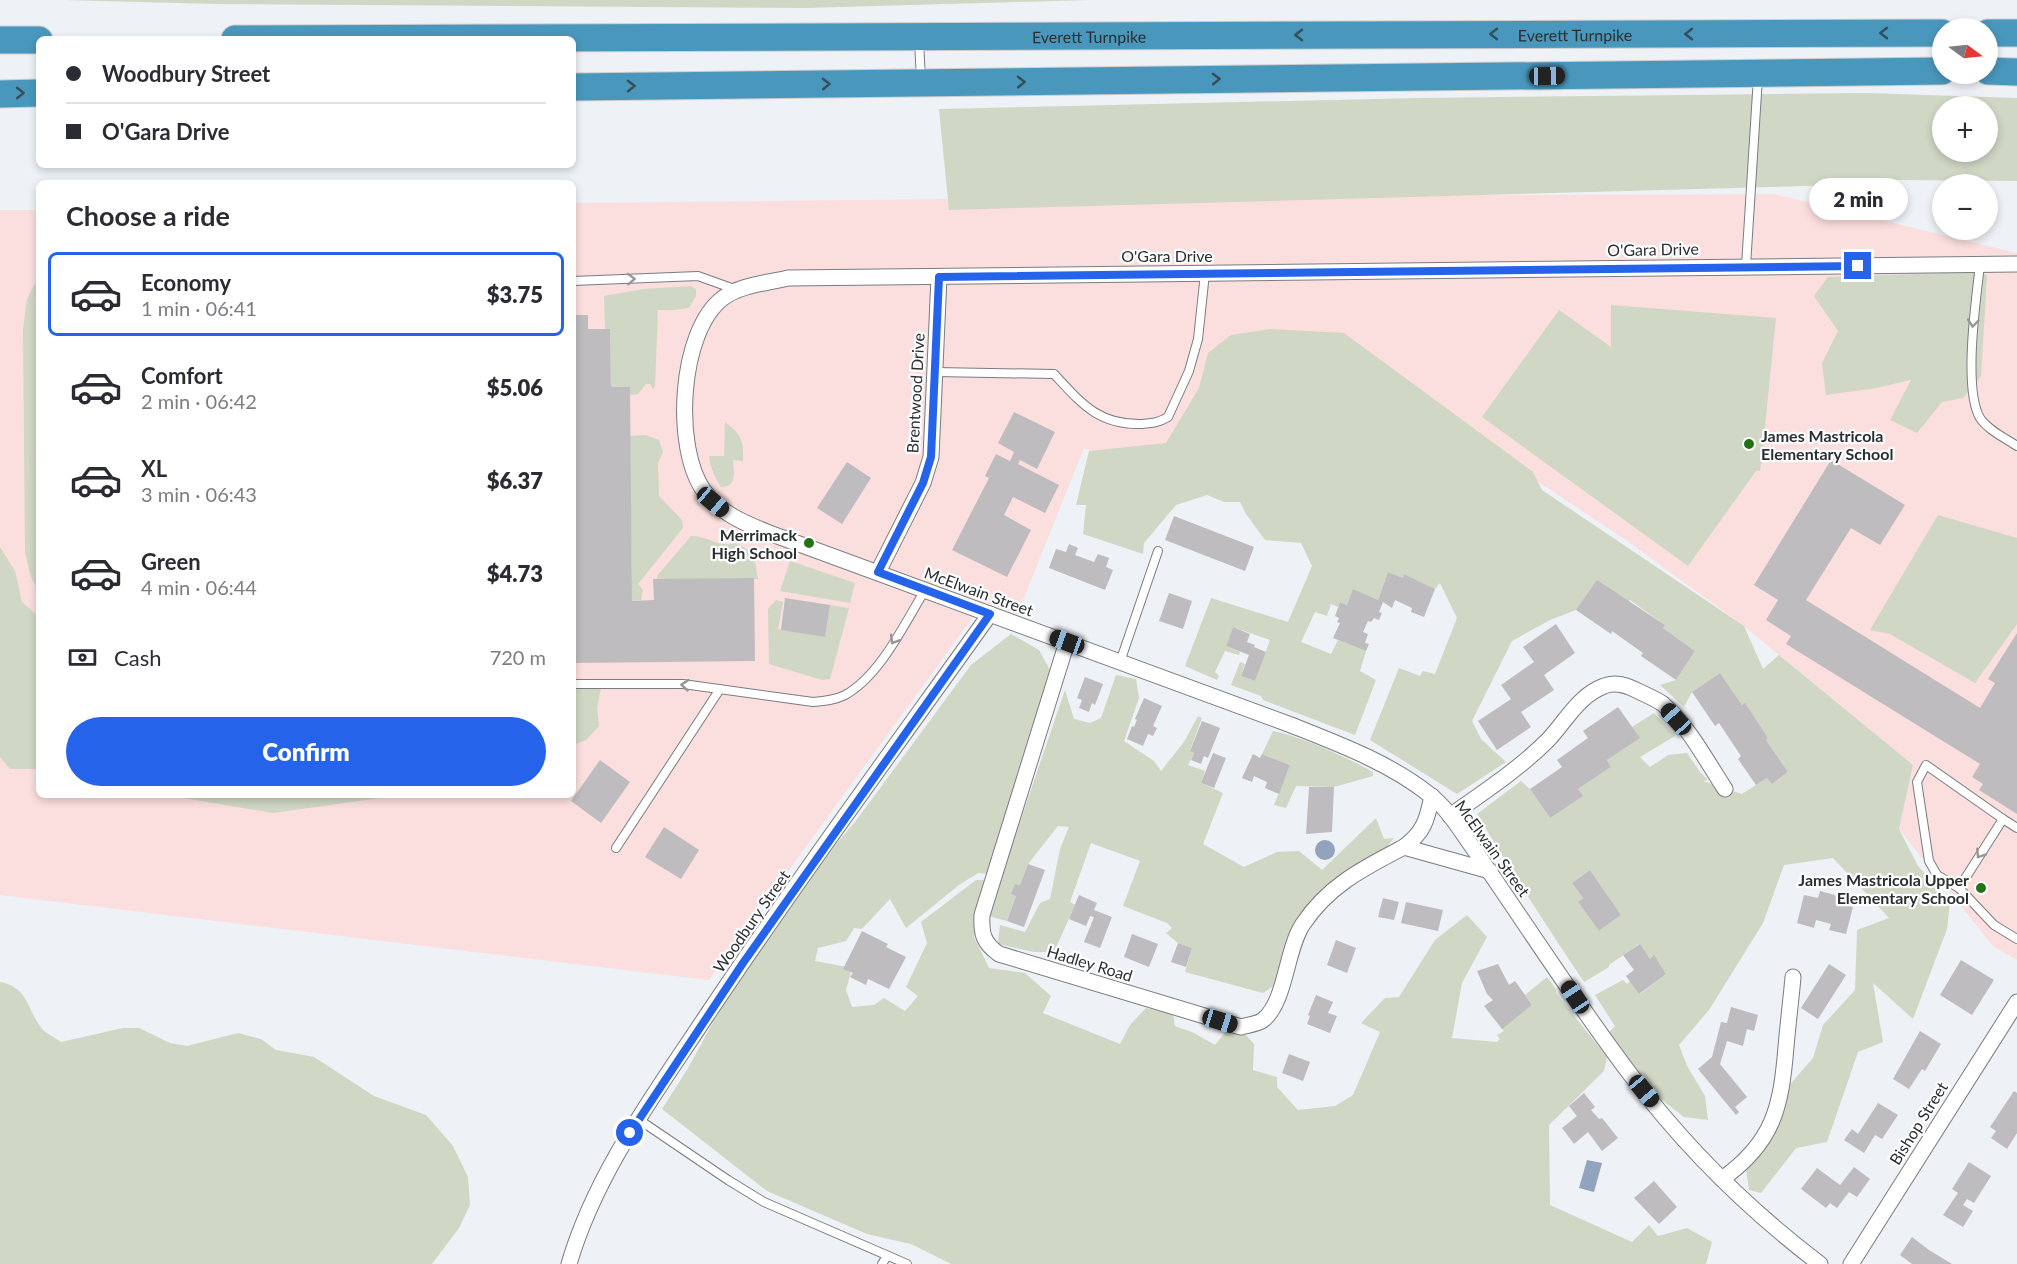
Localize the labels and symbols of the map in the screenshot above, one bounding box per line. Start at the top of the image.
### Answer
north arrow [1932,18,1998,84]
street label: Everett Turnpike [1518,25,1632,44]
street label: Everett Turnpike [1032,26,1146,46]
one-way arrow [1880,27,1889,39]
one-way arrow [1490,28,1499,40]
one-way arrow [1685,28,1694,40]
one-way arrow [1295,29,1304,41]
car [1529,67,1565,85]
one-way arrow [1212,73,1221,85]
one-way arrow [1017,76,1026,88]
one-way arrow [822,78,831,90]
one-way arrow [627,80,636,92]
one-way arrow [15,87,24,100]
callout: 2 min [1808,179,1908,221]
street label: O'Gara Drive [1607,239,1699,259]
street label: O'Gara Drive [1121,246,1213,265]
route end [1844,252,1871,279]
one-way arrow [627,272,636,285]
one-way arrow [1967,318,1980,327]
street label: Brentwood Drive [902,332,928,454]
place label: James Mastricola Elementary School [1761,426,1893,463]
marker: James Mastricola Elementary School [1742,437,1756,451]
car [693,484,733,520]
place label: Merrimack High School [712,525,797,562]
marker: Merrimack High School [802,536,816,550]
street label: McElwain Street [922,562,1036,620]
car [1047,627,1087,657]
one-way arrow [890,633,901,644]
one-way arrow [680,679,689,692]
car [1657,700,1695,738]
street label: McElwain Street [1452,796,1534,900]
one-way arrow [1977,848,1988,859]
street label: Woodbury Street [709,866,794,976]
place label: James Mastricola Upper Elementary School [1798,870,1969,907]
marker: James Mastricola Upper Elementary School [1974,881,1988,895]
street label: Hadley Road [1045,941,1135,985]
car [1557,977,1593,1017]
car [1200,1007,1240,1035]
car [1626,1071,1662,1111]
street label: Bishop Street [1885,1078,1951,1168]
route start [616,1119,643,1146]

